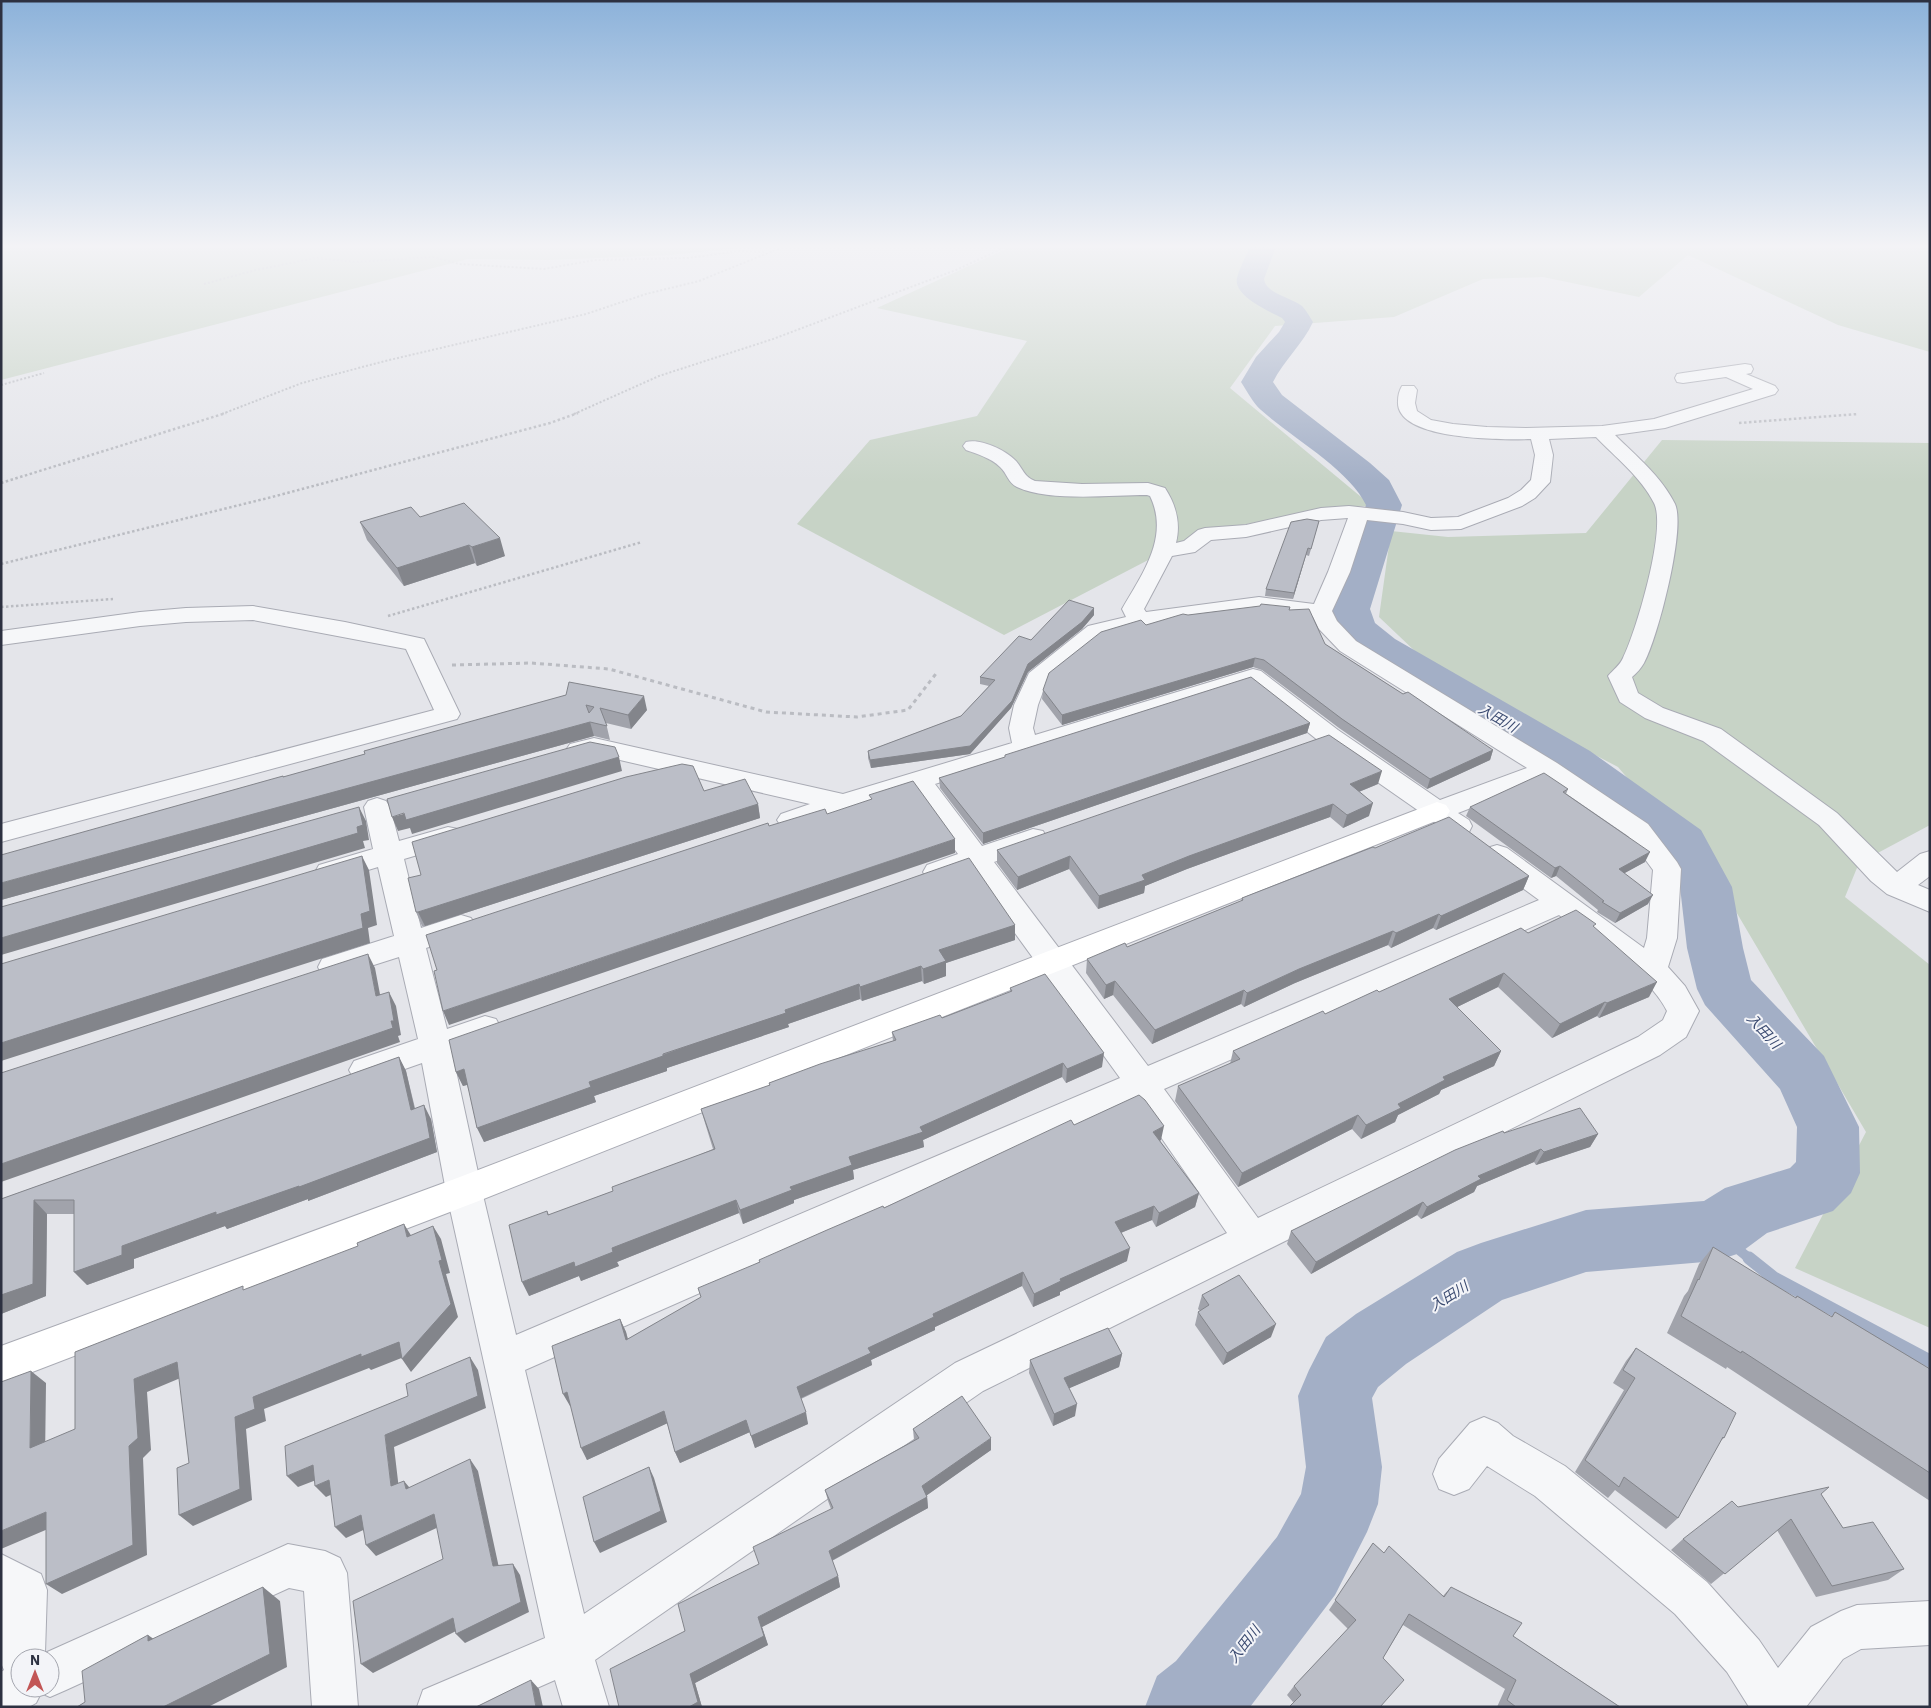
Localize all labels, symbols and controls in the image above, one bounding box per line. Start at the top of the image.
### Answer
water label: 入田川 [1475,700,1522,737]
water label: 入田川 [1743,1010,1786,1054]
water label: 入田川 [1426,1276,1473,1315]
water label: 入田川 [1224,1620,1265,1666]
north arrow [10,1648,60,1698]
text: N [30,1651,40,1669]

